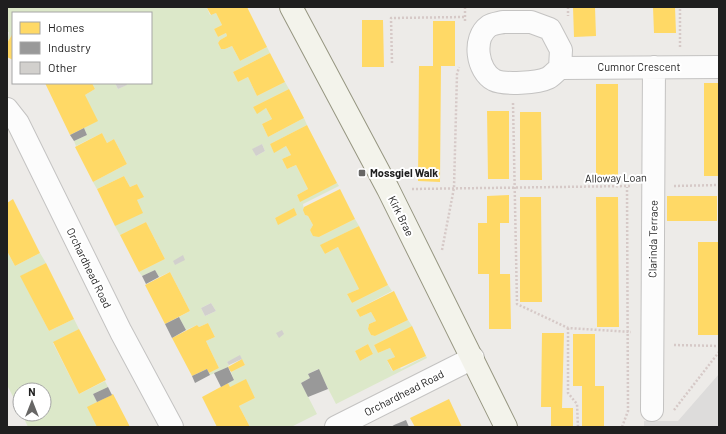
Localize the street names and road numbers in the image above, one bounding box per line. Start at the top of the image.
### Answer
street label: Cumnor Crescent [598,60,680,73]
street label: Alloway Loan [585,170,647,185]
street label: Kirk Brae [386,193,417,238]
street label: Clarinda Terrace [645,200,660,278]
street label: Orchardhead Road [64,225,115,310]
street label: Orchardhead Road [362,367,446,418]

